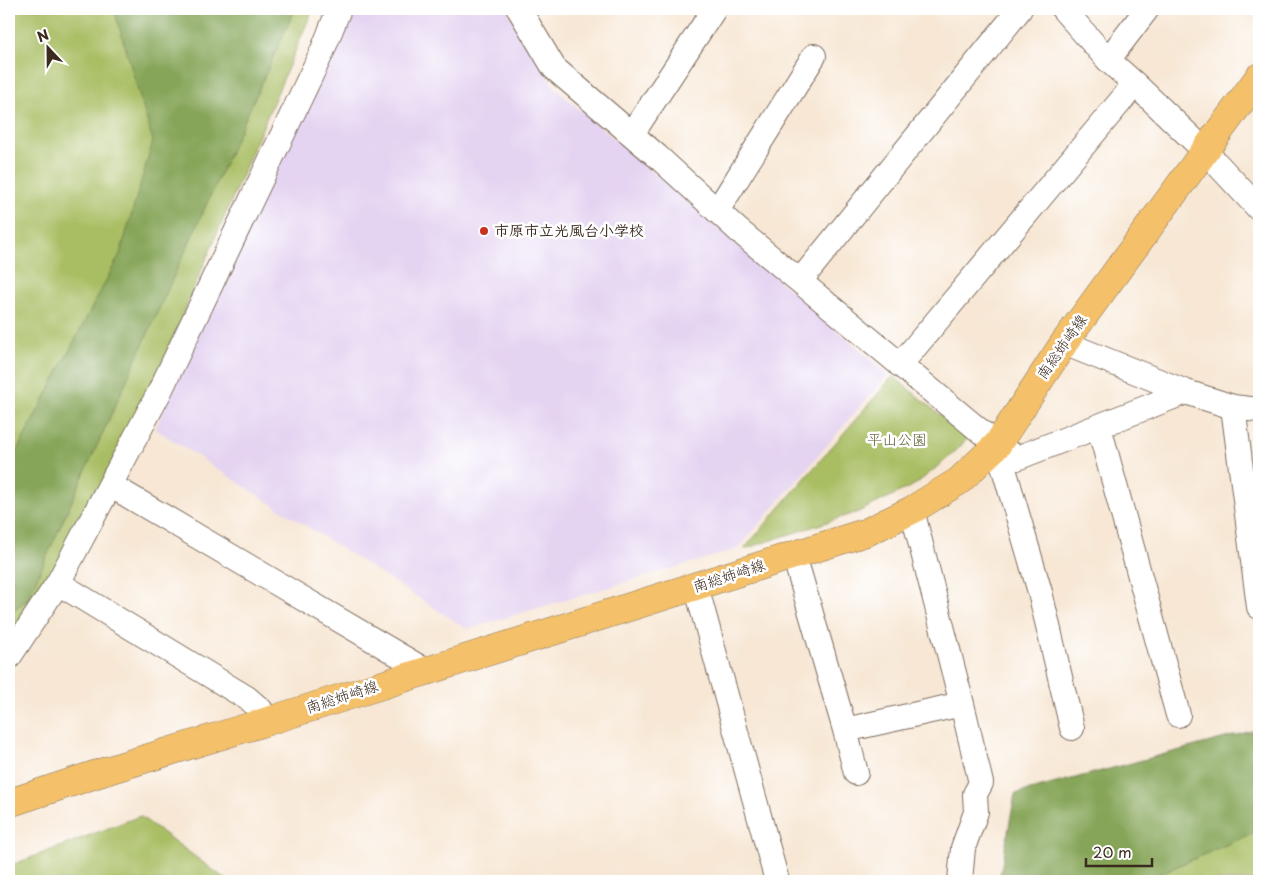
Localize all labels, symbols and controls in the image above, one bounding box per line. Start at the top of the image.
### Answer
north arrow [22,22,72,72]
text: N [34,24,52,47]
place label: 市原市立光風台小学校 [494,218,644,241]
marker: 市原市立光風台小学校 [478,225,490,237]
street label: 南総姉崎線 [1030,309,1092,383]
park label: 平山公園 [867,427,927,450]
street label: 南総姉崎線 [689,552,768,597]
street label: 南総姉崎線 [302,673,381,718]
scale bar [1086,835,1152,867]
text: 20 m [1093,840,1132,863]

